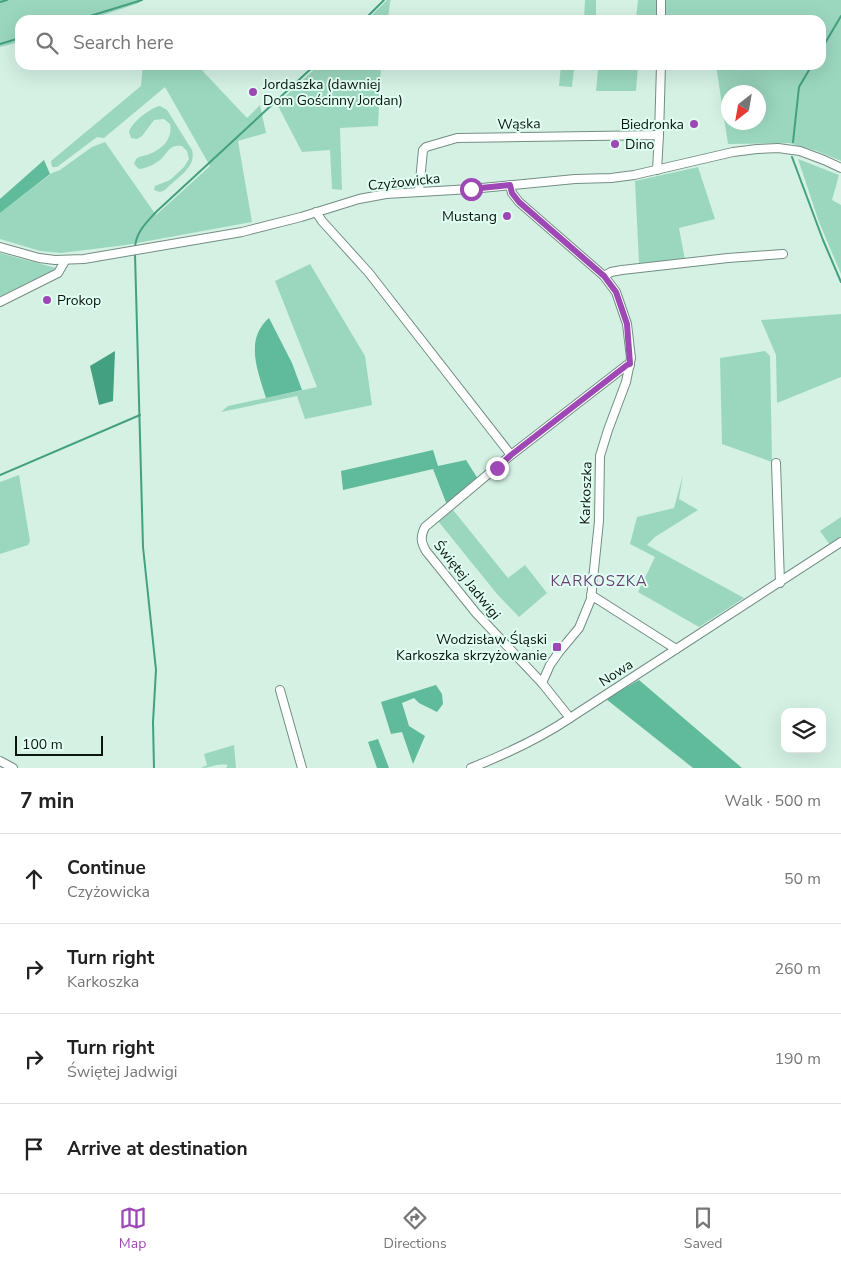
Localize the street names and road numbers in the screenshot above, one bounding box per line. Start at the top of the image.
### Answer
street label: Wąska [497,114,541,134]
street label: Czyżowicka [367,169,441,195]
street label: Karkoszka [575,461,597,525]
street label: Świętej Jadwigi [429,536,505,624]
street label: Nowa [595,655,637,691]

